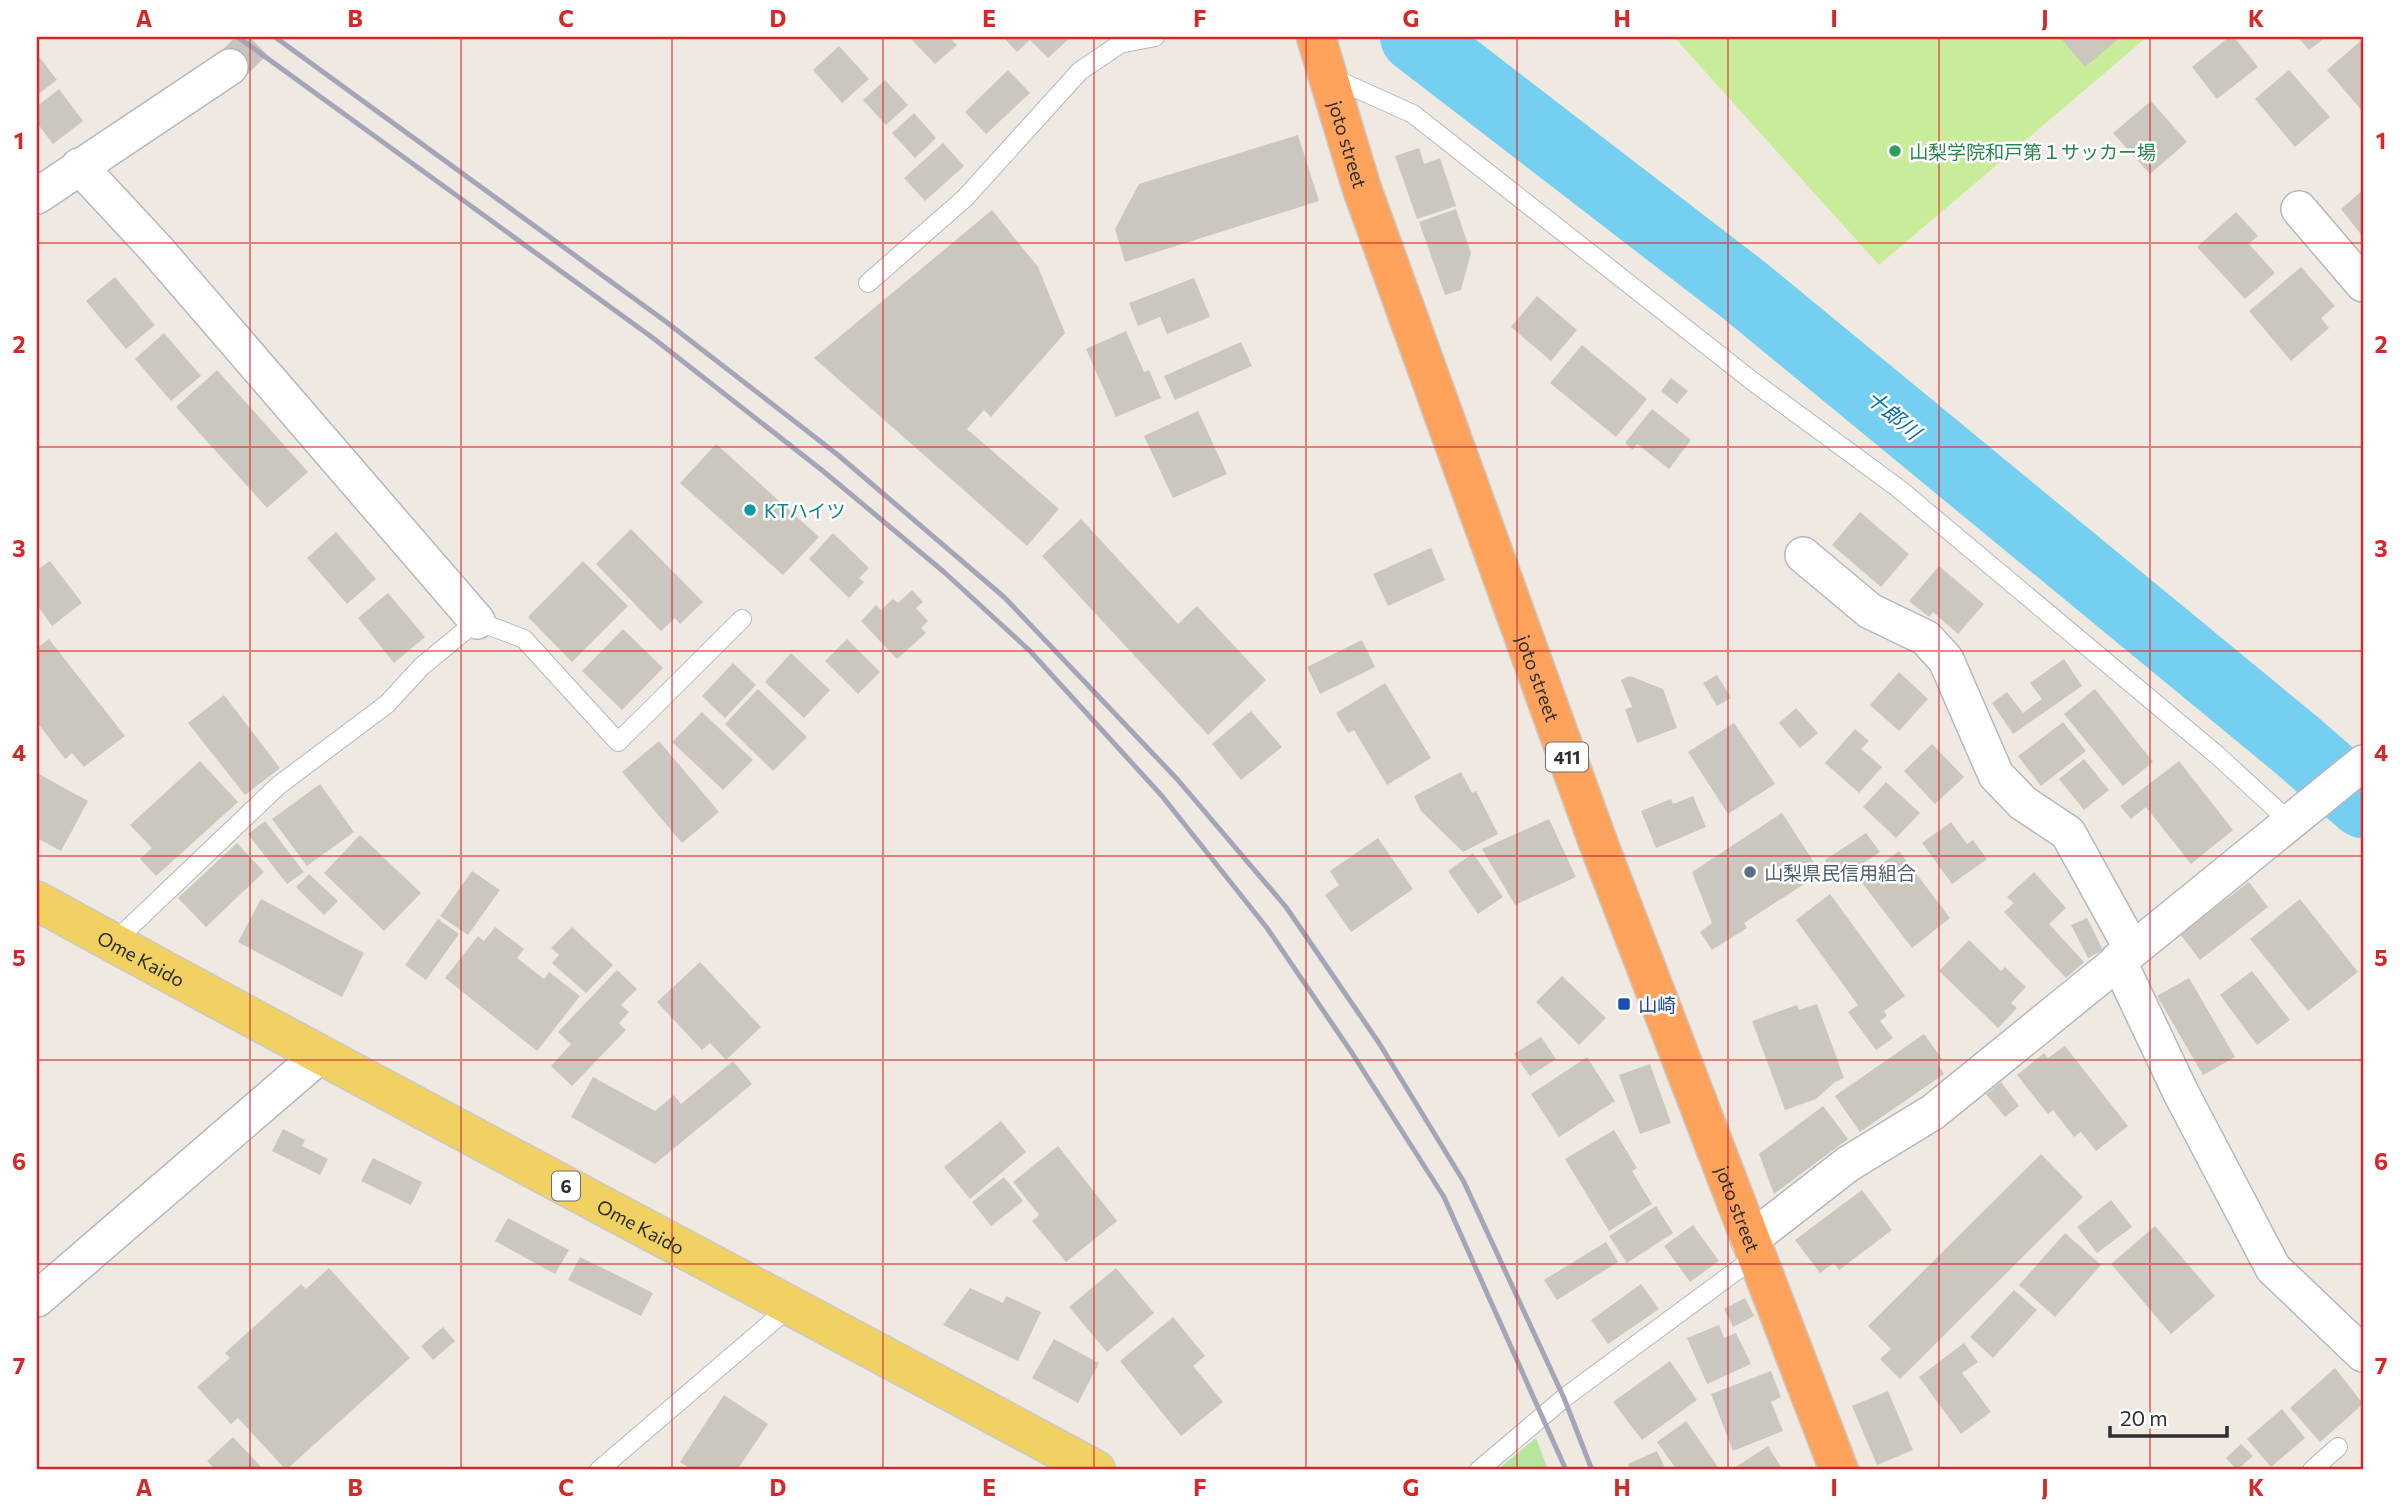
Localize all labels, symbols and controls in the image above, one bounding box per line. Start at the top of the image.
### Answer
text: A [136,4,153,32]
text: B [347,4,363,32]
text: C [558,4,574,32]
text: D [770,4,787,32]
text: E [982,4,996,32]
text: F [1193,4,1207,32]
text: G [1403,4,1419,32]
text: H [1613,4,1631,32]
text: I [1830,4,1838,32]
text: J [2041,4,2049,32]
text: K [2248,4,2264,32]
street label: joto street [1324,98,1373,191]
text: 1 [14,126,24,154]
text: 1 [2376,126,2386,154]
place label: 山梨学院和戸第１サッカー場 [1909,140,2156,163]
marker: 山梨学院和戸第１サッカー場 [1887,143,1903,159]
text: 2 [12,330,26,358]
text: 2 [2374,330,2388,358]
water label: 十郎川 [1862,384,1928,445]
place label: KTハイツ [764,499,846,522]
marker: KTハイツ [742,502,758,518]
text: 3 [12,534,26,562]
text: 3 [2374,534,2388,562]
street label: joto street [1513,632,1565,725]
text: 4 [12,738,26,766]
text: 4 [2374,738,2388,766]
road number: 411 [1546,742,1588,772]
place label: 山梨県民信用組合 [1764,861,1916,884]
marker: 山梨県民信用組合 [1742,864,1758,880]
street label: Ome Kaido [94,925,189,991]
text: 5 [12,943,26,971]
text: 5 [2374,943,2388,971]
place label: 山崎 [1638,993,1676,1016]
marker: 山崎 [1616,996,1632,1012]
text: 6 [12,1147,26,1175]
text: 6 [2374,1147,2388,1175]
street label: joto street [1712,1163,1766,1255]
road number: 6 [552,1171,580,1200]
street label: Ome Kaido [593,1194,689,1259]
text: 7 [13,1351,25,1379]
text: 7 [2375,1351,2387,1379]
scale bar [2110,1395,2227,1439]
text: 20 m [2120,1405,2168,1430]
text: A [136,1473,153,1501]
text: B [347,1473,363,1501]
text: C [558,1473,574,1501]
text: D [770,1473,787,1501]
text: E [982,1473,996,1501]
text: F [1193,1473,1207,1501]
text: G [1403,1473,1419,1501]
text: H [1613,1473,1631,1501]
text: I [1830,1473,1838,1501]
text: J [2041,1473,2049,1501]
text: K [2248,1473,2264,1501]

